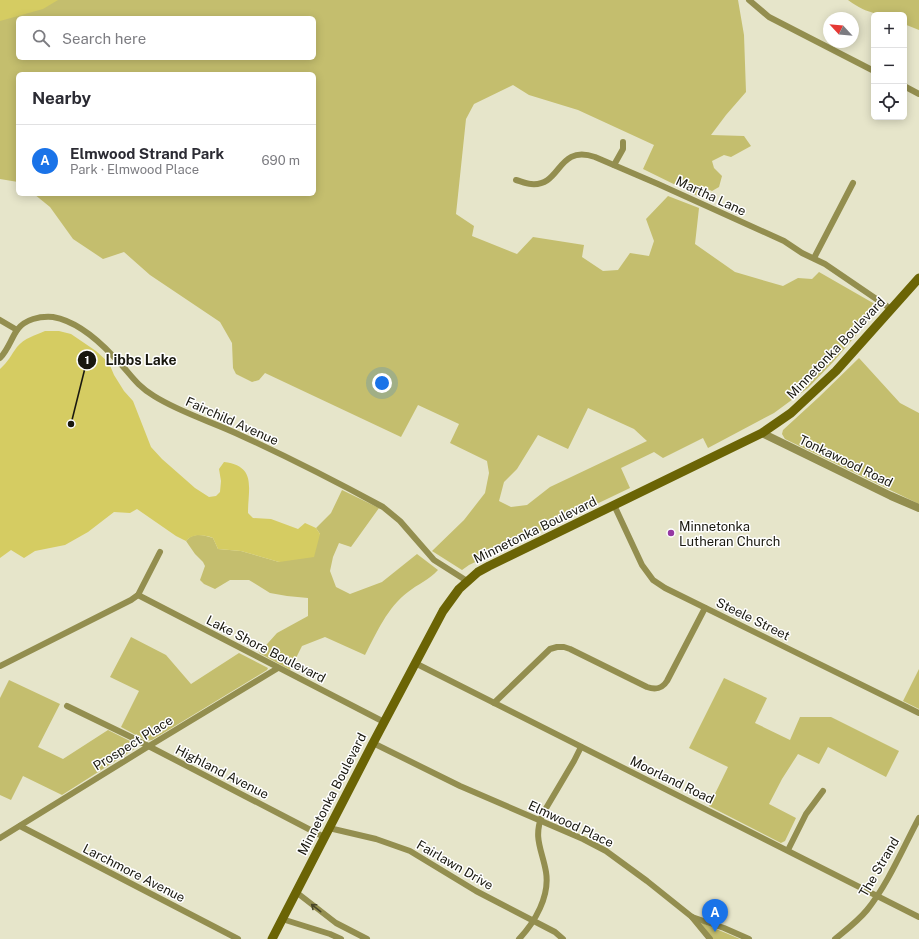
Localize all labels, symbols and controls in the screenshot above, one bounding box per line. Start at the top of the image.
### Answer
north arrow [823,12,859,48]
map controls [871,12,907,120]
button: + [871,12,907,48]
search box [16,16,316,60]
icon: search [30,27,52,49]
text: Search here [62,30,146,47]
button: − [871,48,907,84]
button: locate [871,84,907,120]
text: Nearby [32,88,91,108]
text: Elmwood Strand Park [70,145,224,162]
text: A [40,153,50,168]
text: 690 m [262,153,300,168]
text: Park · Elmwood Place [70,162,199,177]
street label: Martha Lane [673,173,749,219]
street label: Minnetonka Boulevard [784,294,888,402]
callout: Libbs Lake [77,347,184,373]
text: Libbs Lake [105,352,177,368]
text: 1 [84,353,90,367]
your location [372,373,392,393]
street label: Fairchild Avenue [183,394,281,448]
street label: Tonkawood Road [797,432,895,490]
street label: Minnetonka Boulevard [471,494,599,566]
place label: Minnetonka Lutheran Church [679,519,780,549]
marker: Minnetonka Lutheran Church [666,528,676,538]
street label: Steele Street [714,595,792,643]
street label: Lake Shore Boulevard [204,612,328,686]
street label: Prospect Place [90,713,176,773]
street label: Minnetonka Boulevard [295,730,369,858]
street label: Highland Avenue [173,742,271,802]
street label: Moorland Road [628,753,716,807]
street label: Elmwood Place [526,798,616,850]
street label: The Strand [856,834,902,900]
street label: Fairlawn Drive [414,837,496,893]
street label: Larchmore Avenue [80,841,188,905]
pin: A [702,899,728,932]
one-way arrow [310,903,321,912]

